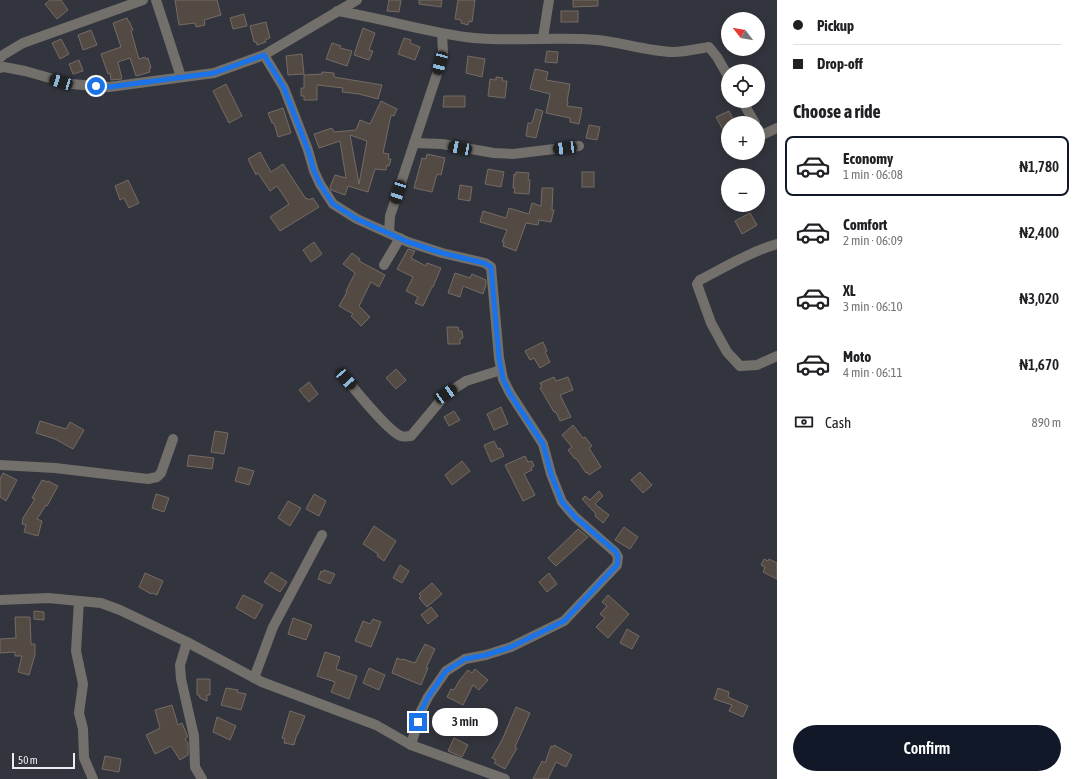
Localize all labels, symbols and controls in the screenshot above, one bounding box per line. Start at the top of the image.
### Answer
north arrow [721,12,765,56]
map controls [721,12,765,212]
text: Pickup [817,17,854,34]
car [431,50,449,76]
text: Drop-off [817,55,863,72]
button: locate [721,64,765,108]
car [48,73,74,91]
route start [87,77,105,95]
text: Choose a ride [793,101,881,122]
button: + [721,116,765,160]
car [447,140,473,156]
car [552,141,578,155]
icon: car [795,148,831,184]
text: Economy [843,150,893,167]
text: ₦1,780 [1019,158,1059,175]
text: 1 min · 06:08 [843,167,903,182]
button: − [721,168,765,212]
car [389,179,407,205]
icon: car [795,214,831,250]
text: Comfort [843,216,887,233]
text: ₦2,400 [1019,224,1059,241]
text: 2 min · 06:09 [843,233,903,248]
icon: car [795,280,831,316]
text: XL [843,282,856,299]
text: ₦3,020 [1019,290,1059,307]
text: 3 min · 06:10 [843,299,903,314]
icon: car [795,346,831,382]
text: Moto [843,348,871,365]
text: ₦1,670 [1019,356,1059,373]
text: 4 min · 06:11 [843,365,903,380]
car [334,366,358,392]
car [433,382,459,406]
icon: cash [793,411,815,433]
text: Cash [825,414,851,431]
text: 890 m [1032,415,1061,430]
callout: 3 min [432,708,498,736]
route end [409,713,427,731]
text: 3 min [452,714,478,729]
button: Confirm [793,725,1061,771]
scale bar [12,751,75,770]
text: 50 m [18,754,38,766]

